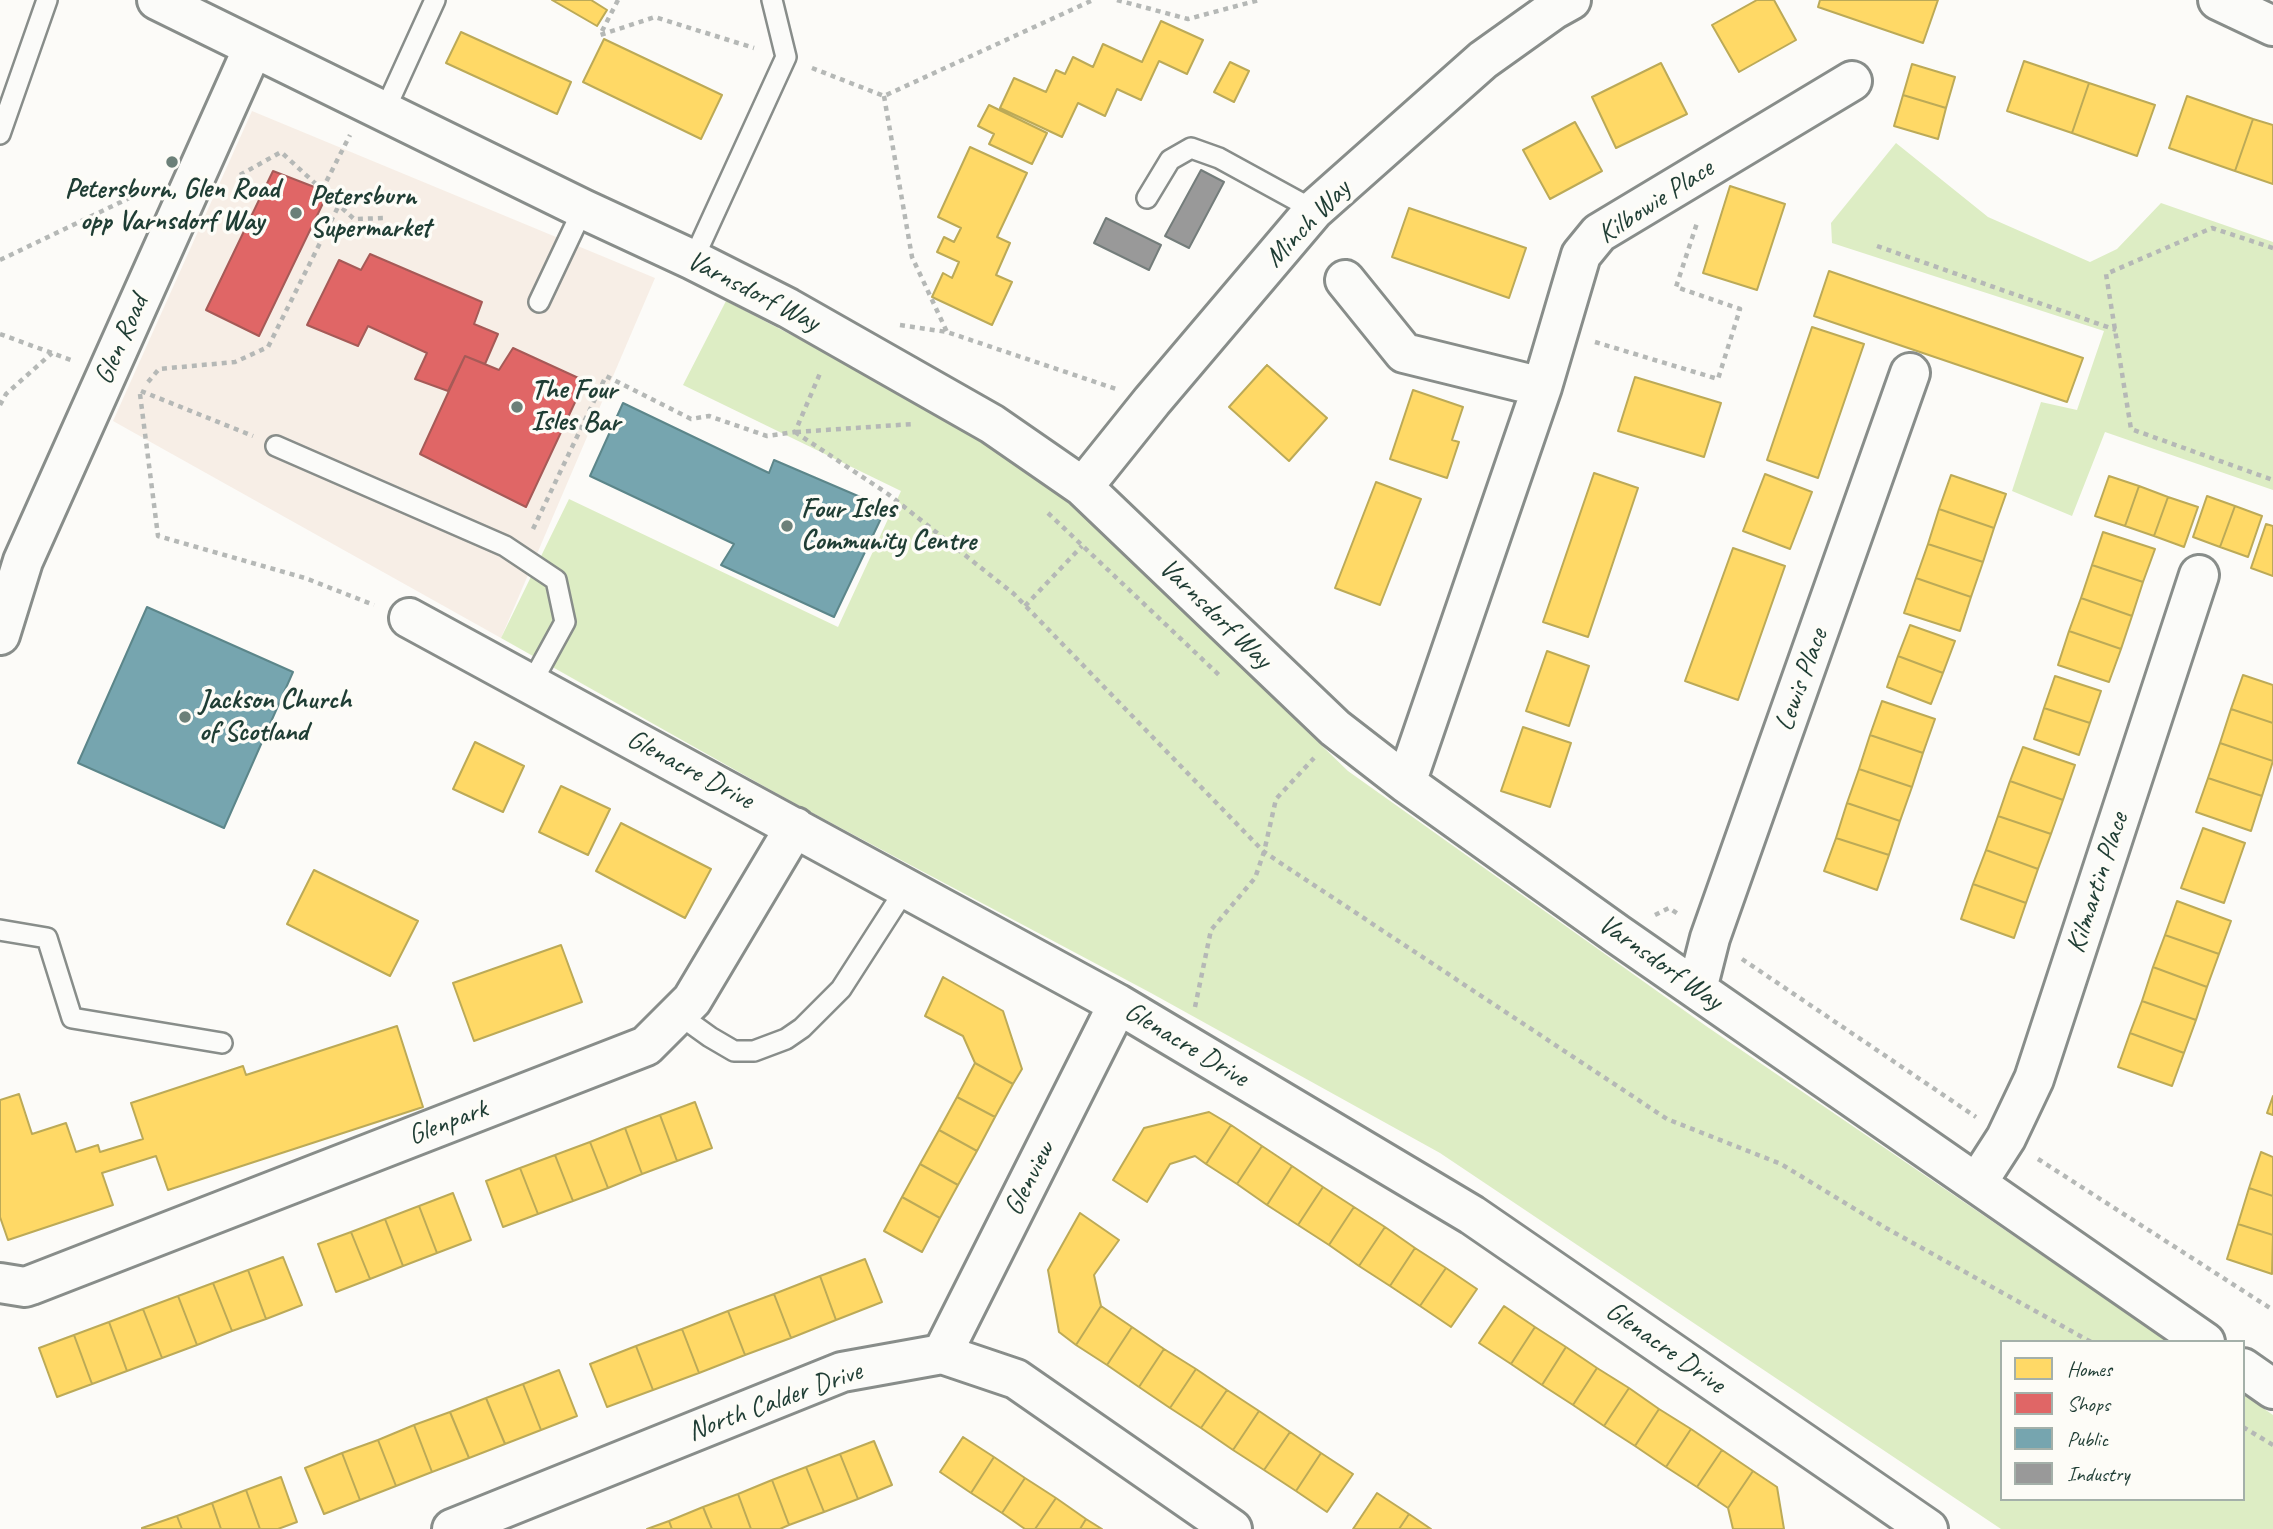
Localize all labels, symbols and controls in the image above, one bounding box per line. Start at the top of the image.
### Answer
street label: Kilbowie Place [1592,152,1720,252]
marker: Petersburn, Glen Road opp Varnsdorf Way [164,154,180,170]
place label: Petersburn, Glen Road opp Varnsdorf Way [65,173,279,239]
street label: Minch Way [1258,173,1358,275]
place label: Petersburn Supermarket [310,180,431,246]
marker: Petersburn Supermarket [288,205,304,221]
street label: Varnsdorf Way [681,244,825,340]
street label: Glen Road [88,290,156,390]
place label: The Four Isles Bar [531,374,620,440]
marker: The Four Isles Bar [509,399,525,415]
place label: Four Isles Community Centre [801,493,976,559]
marker: Four Isles Community Centre [779,518,795,534]
street label: Varnsdorf Way [1152,552,1278,676]
street label: Lewis Place [1768,624,1836,736]
place label: Jackson Church of Scotland [199,684,351,750]
marker: Jackson Church of Scotland [177,709,193,725]
street label: Glenacre Drive [621,723,759,817]
street label: Kilmartin Place [2060,809,2136,957]
street label: Varnsdorf Way [1591,908,1729,1018]
street label: Glenacre Drive [1118,995,1254,1095]
street label: Glenpark [403,1093,493,1153]
street label: Glenview [997,1136,1063,1222]
street label: Glenacre Drive [1599,1295,1731,1401]
legend [2000,1340,2245,1501]
street label: North Calder Drive [683,1355,867,1449]
text: Homes [2067,1356,2112,1382]
text: Shops [2067,1391,2110,1417]
text: Public [2067,1426,2108,1452]
text: Industry [2067,1461,2130,1487]

